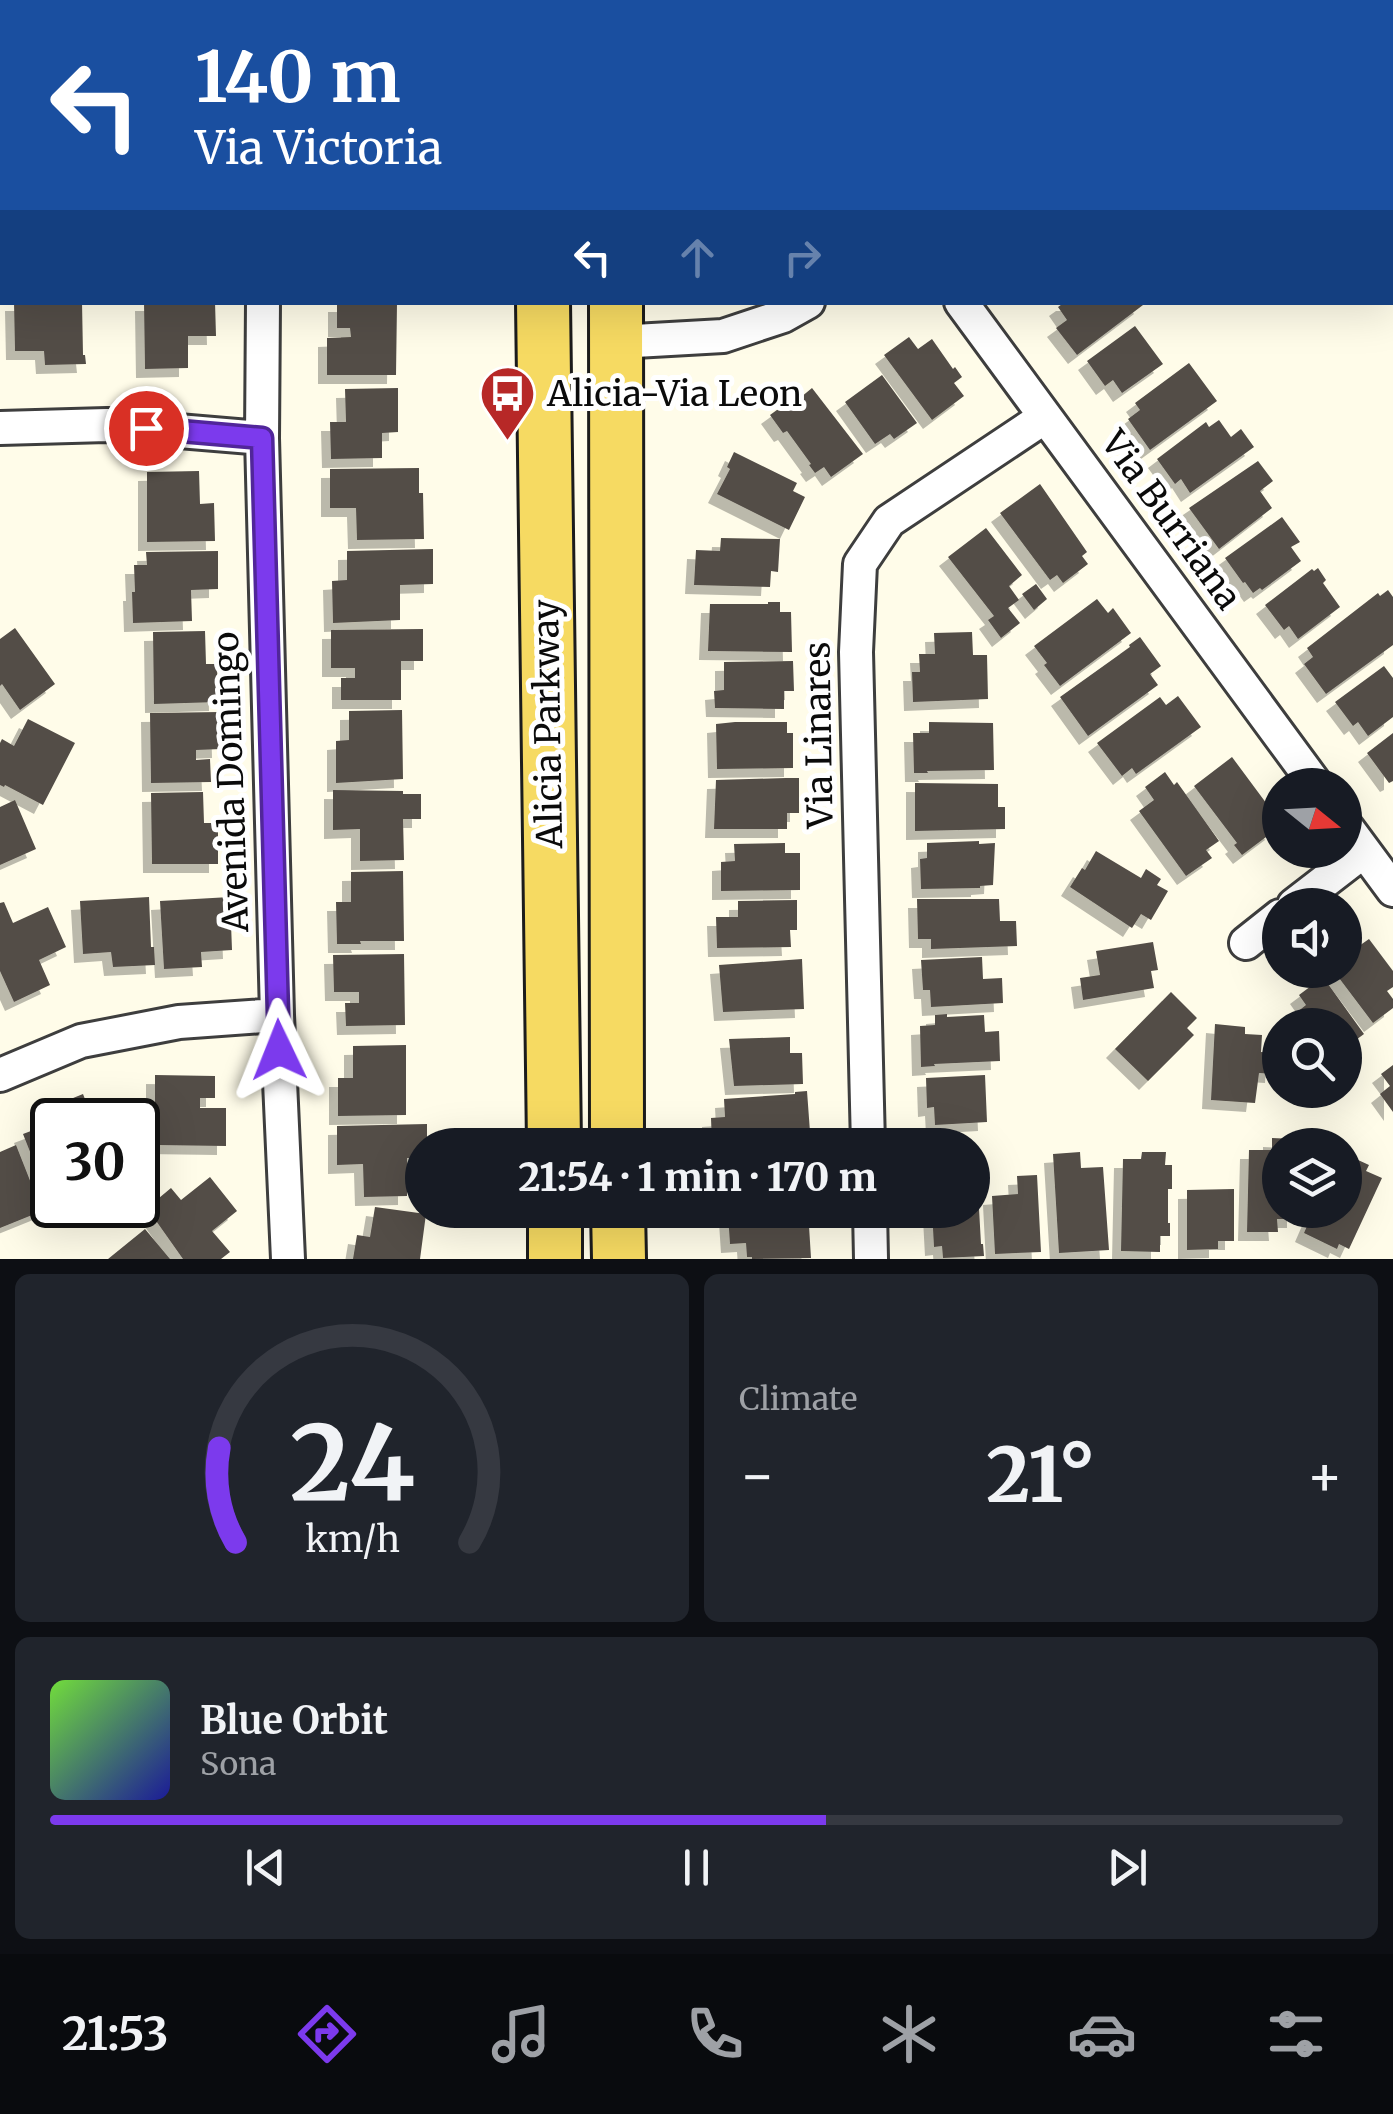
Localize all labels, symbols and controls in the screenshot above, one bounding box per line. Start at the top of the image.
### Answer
text: 140 m [195,33,401,121]
icon: left [30,40,160,170]
text: Via Victoria [195,120,442,176]
icon: left [565,230,620,285]
icon: ahead [670,230,725,285]
icon: right [775,230,830,285]
bus stop icon: Alicia-Via Leon [478,364,538,443]
place label: Alicia-Via Leon [546,372,802,416]
pin [104,386,189,471]
icon: arrive [119,401,174,456]
street label: Via Burriana [1091,421,1251,618]
street label: Alicia Parkway [524,599,572,850]
street label: Avenida Domingo [204,631,258,934]
street label: Via Linares [795,641,843,830]
north arrow [1262,768,1362,868]
map controls [1262,768,1362,1228]
button: sound [1262,888,1362,988]
position arrow [227,998,331,1102]
button: search [1262,1008,1362,1108]
speed limit sign: 30 [30,1098,160,1228]
button: layers [1262,1128,1362,1228]
text: 21:54 · 1 min · 170 m [518,1154,877,1201]
text: Climate [739,1379,857,1419]
text: 24 [289,1398,415,1528]
text: 21° [986,1428,1096,1522]
text: − [739,1441,776,1510]
text: + [1306,1441,1343,1510]
text: km/h [305,1517,399,1562]
text: Blue Orbit [200,1697,388,1744]
text: Sona [200,1744,276,1784]
icon: previous [238,1840,293,1895]
icon: pause [669,1840,724,1895]
icon: next [1100,1840,1155,1895]
icon: directions [292,1999,362,2069]
icon: music [486,1999,556,2069]
icon: phone [680,1999,750,2069]
icon: climate [874,1999,944,2069]
icon: car [1067,1999,1137,2069]
icon: filters [1261,1999,1331,2069]
text: 21:53 [62,2006,169,2062]

